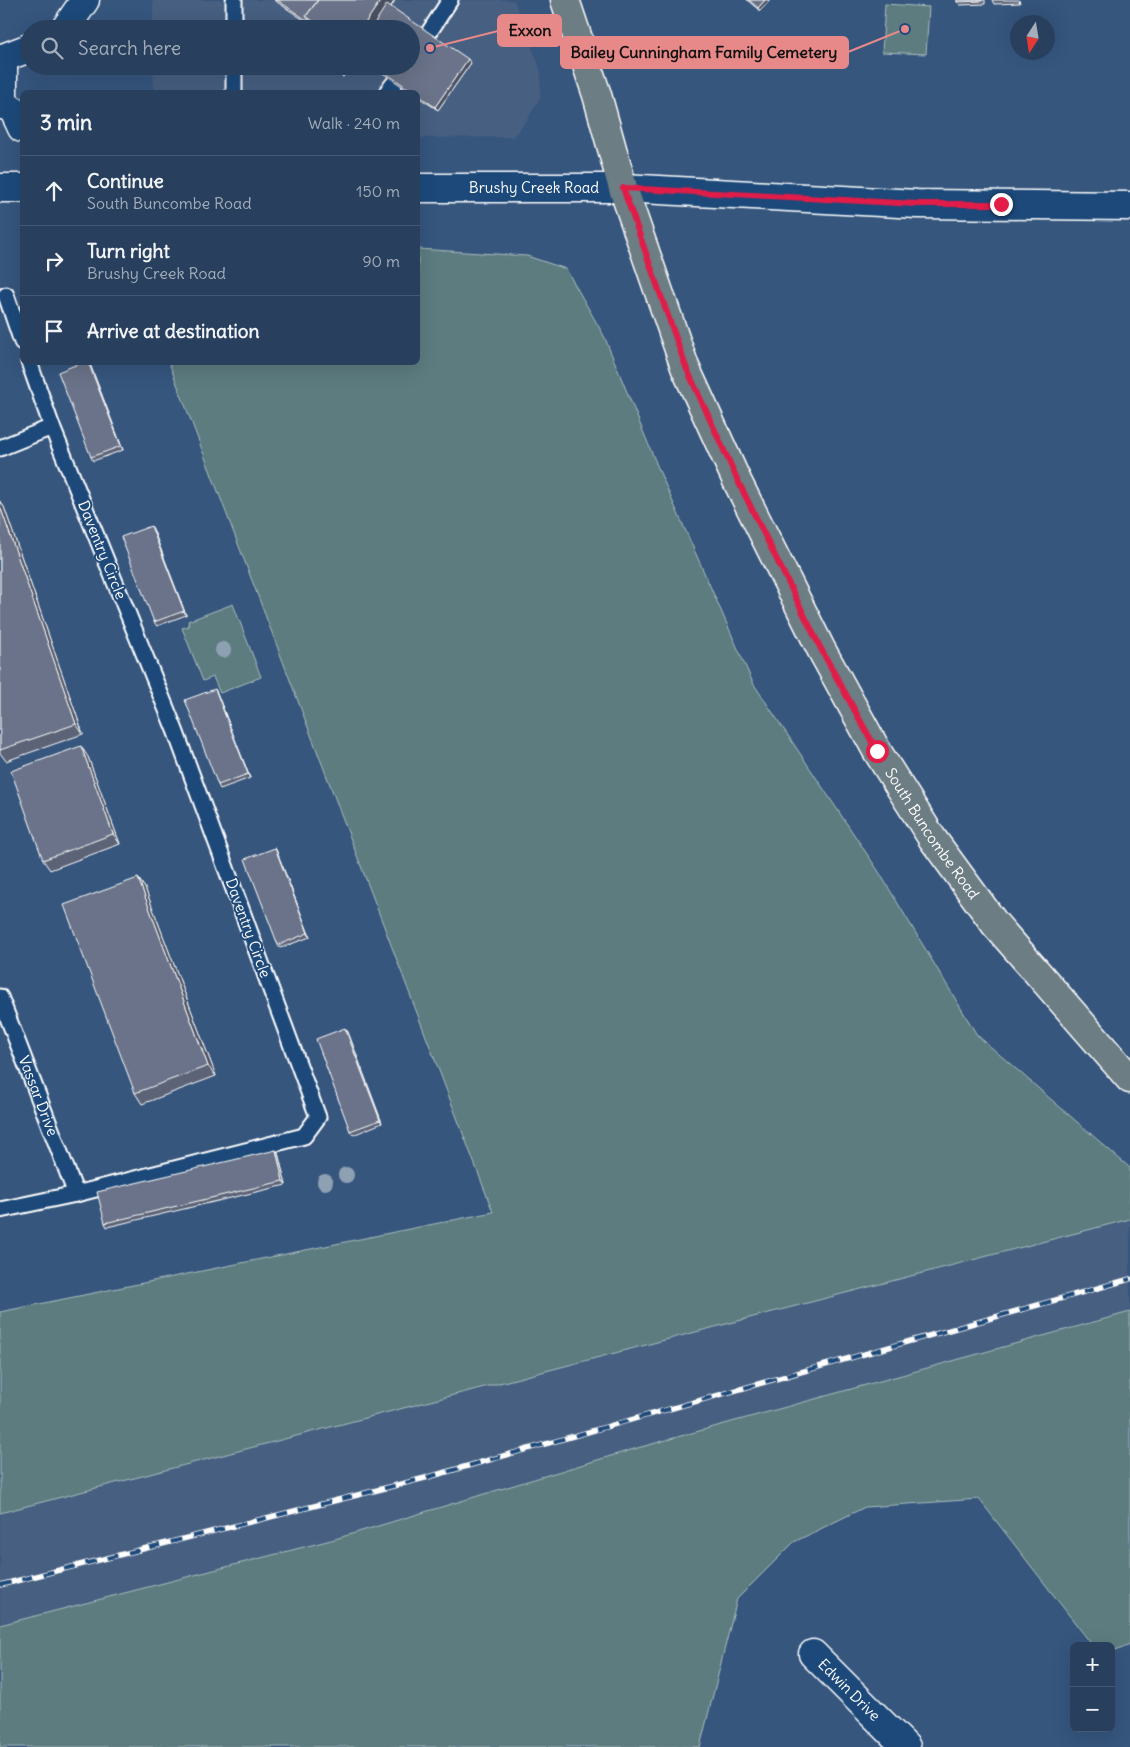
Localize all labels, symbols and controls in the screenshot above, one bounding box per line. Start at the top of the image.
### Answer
callout: Exxon [498,15,561,46]
north arrow [1010,15,1055,60]
search box [20,20,420,75]
text: Exxon [509,20,552,40]
icon: search [38,34,66,62]
text: Search here [78,36,181,60]
callout: Bailey Cunningham Family Cemetery [561,37,848,68]
text: Bailey Cunningham Family Cemetery [571,42,837,63]
text: 3 min [40,109,92,136]
text: Walk · 240 m [308,113,400,133]
text: Continue [87,169,164,193]
icon: ahead [40,177,68,205]
street label: Brushy Creek Road [469,178,599,197]
text: 150 m [356,181,400,201]
text: South Buncombe Road [87,193,252,213]
route end [990,193,1013,216]
text: Turn right [87,239,170,263]
icon: right [40,247,68,275]
text: 90 m [362,251,400,271]
text: Brushy Creek Road [87,263,226,283]
icon: arrive [40,317,68,345]
text: Arrive at destination [87,319,260,343]
street label: Daventry Circle [74,498,131,602]
route start [866,740,889,763]
street label: South Buncombe Road [881,764,984,903]
street label: Daventry Circle [222,875,275,980]
street label: Vassar Drive [14,1053,63,1139]
map controls [1070,1642,1115,1732]
button: + [1070,1642,1115,1687]
street label: Edwin Drive [814,1655,885,1725]
button: − [1070,1687,1115,1732]

